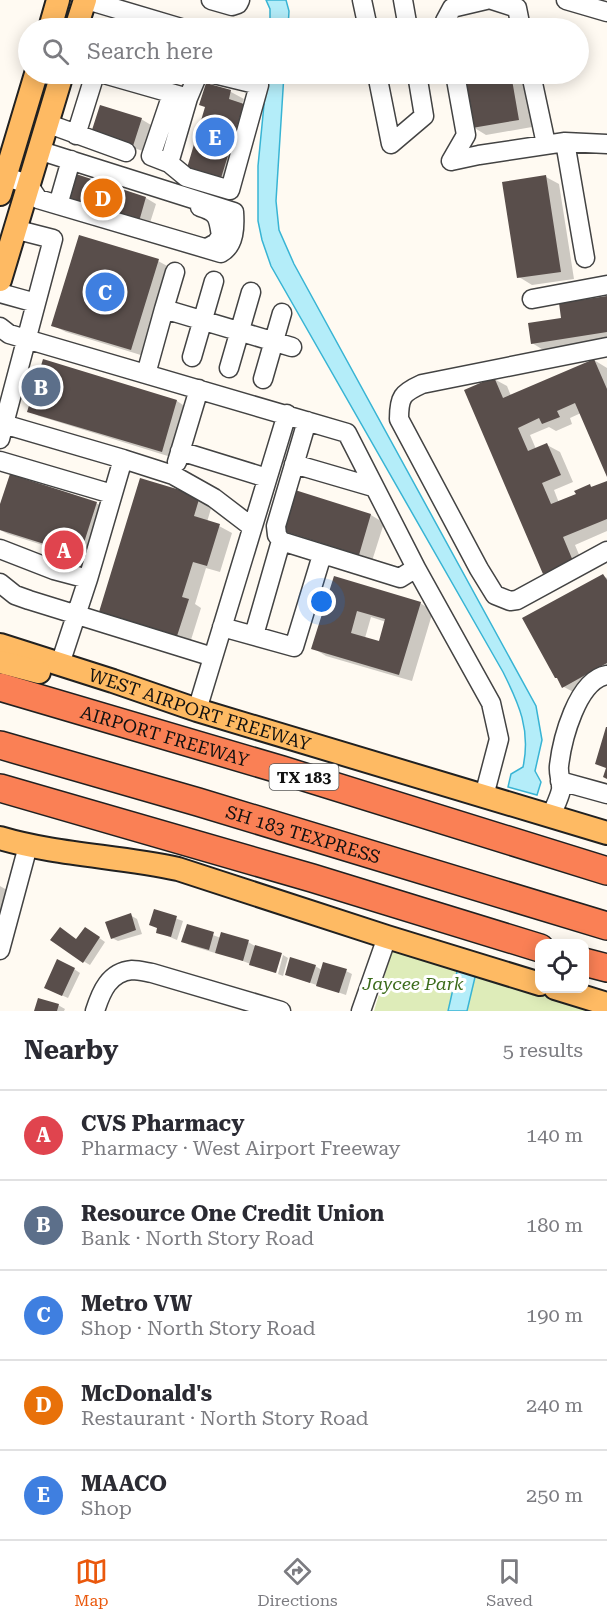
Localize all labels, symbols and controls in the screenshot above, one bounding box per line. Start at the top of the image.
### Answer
search box [18,18,589,84]
icon: search [39,35,72,68]
text: Search here [87,39,213,64]
pin: E [196,114,234,160]
pin: D [84,176,122,220]
pin: C [86,270,124,314]
pin: B [22,364,60,410]
pin: A [44,528,84,572]
your location [307,587,336,616]
street label: WEST AIRPORT FREEWAY [86,662,314,754]
street label: AIRPORT FREEWAY [79,700,253,772]
road number: TX 183 [270,764,338,790]
street label: SH 183 TEXPRESS [224,801,383,867]
map controls [535,939,589,993]
button: locate [535,939,589,993]
park label: Jaycee Park [362,973,464,994]
text: Nearby [24,1035,118,1065]
text: 5 results [503,1038,583,1062]
text: CVS Pharmacy [81,1111,245,1136]
text: A [36,1123,51,1147]
text: 140 m [526,1123,583,1147]
text: Pharmacy · West Airport Freeway [81,1136,400,1160]
text: Resource One Credit Union [81,1201,384,1226]
text: B [36,1213,51,1237]
text: 180 m [526,1213,583,1237]
text: Bank · North Story Road [81,1226,314,1250]
text: Metro VW [81,1291,192,1316]
text: C [37,1303,51,1327]
text: 190 m [526,1303,583,1327]
text: Shop · North Story Road [81,1316,316,1340]
text: McDonald's [81,1381,212,1406]
text: D [35,1393,52,1417]
text: 240 m [526,1393,583,1417]
text: Restaurant · North Story Road [81,1406,369,1430]
text: MAACO [81,1471,167,1496]
text: E [37,1483,50,1507]
text: 250 m [526,1483,583,1507]
text: Shop [81,1496,132,1520]
tab: Map [74,1555,109,1610]
tab: Directions [257,1555,338,1610]
tab: Saved [486,1555,533,1610]

